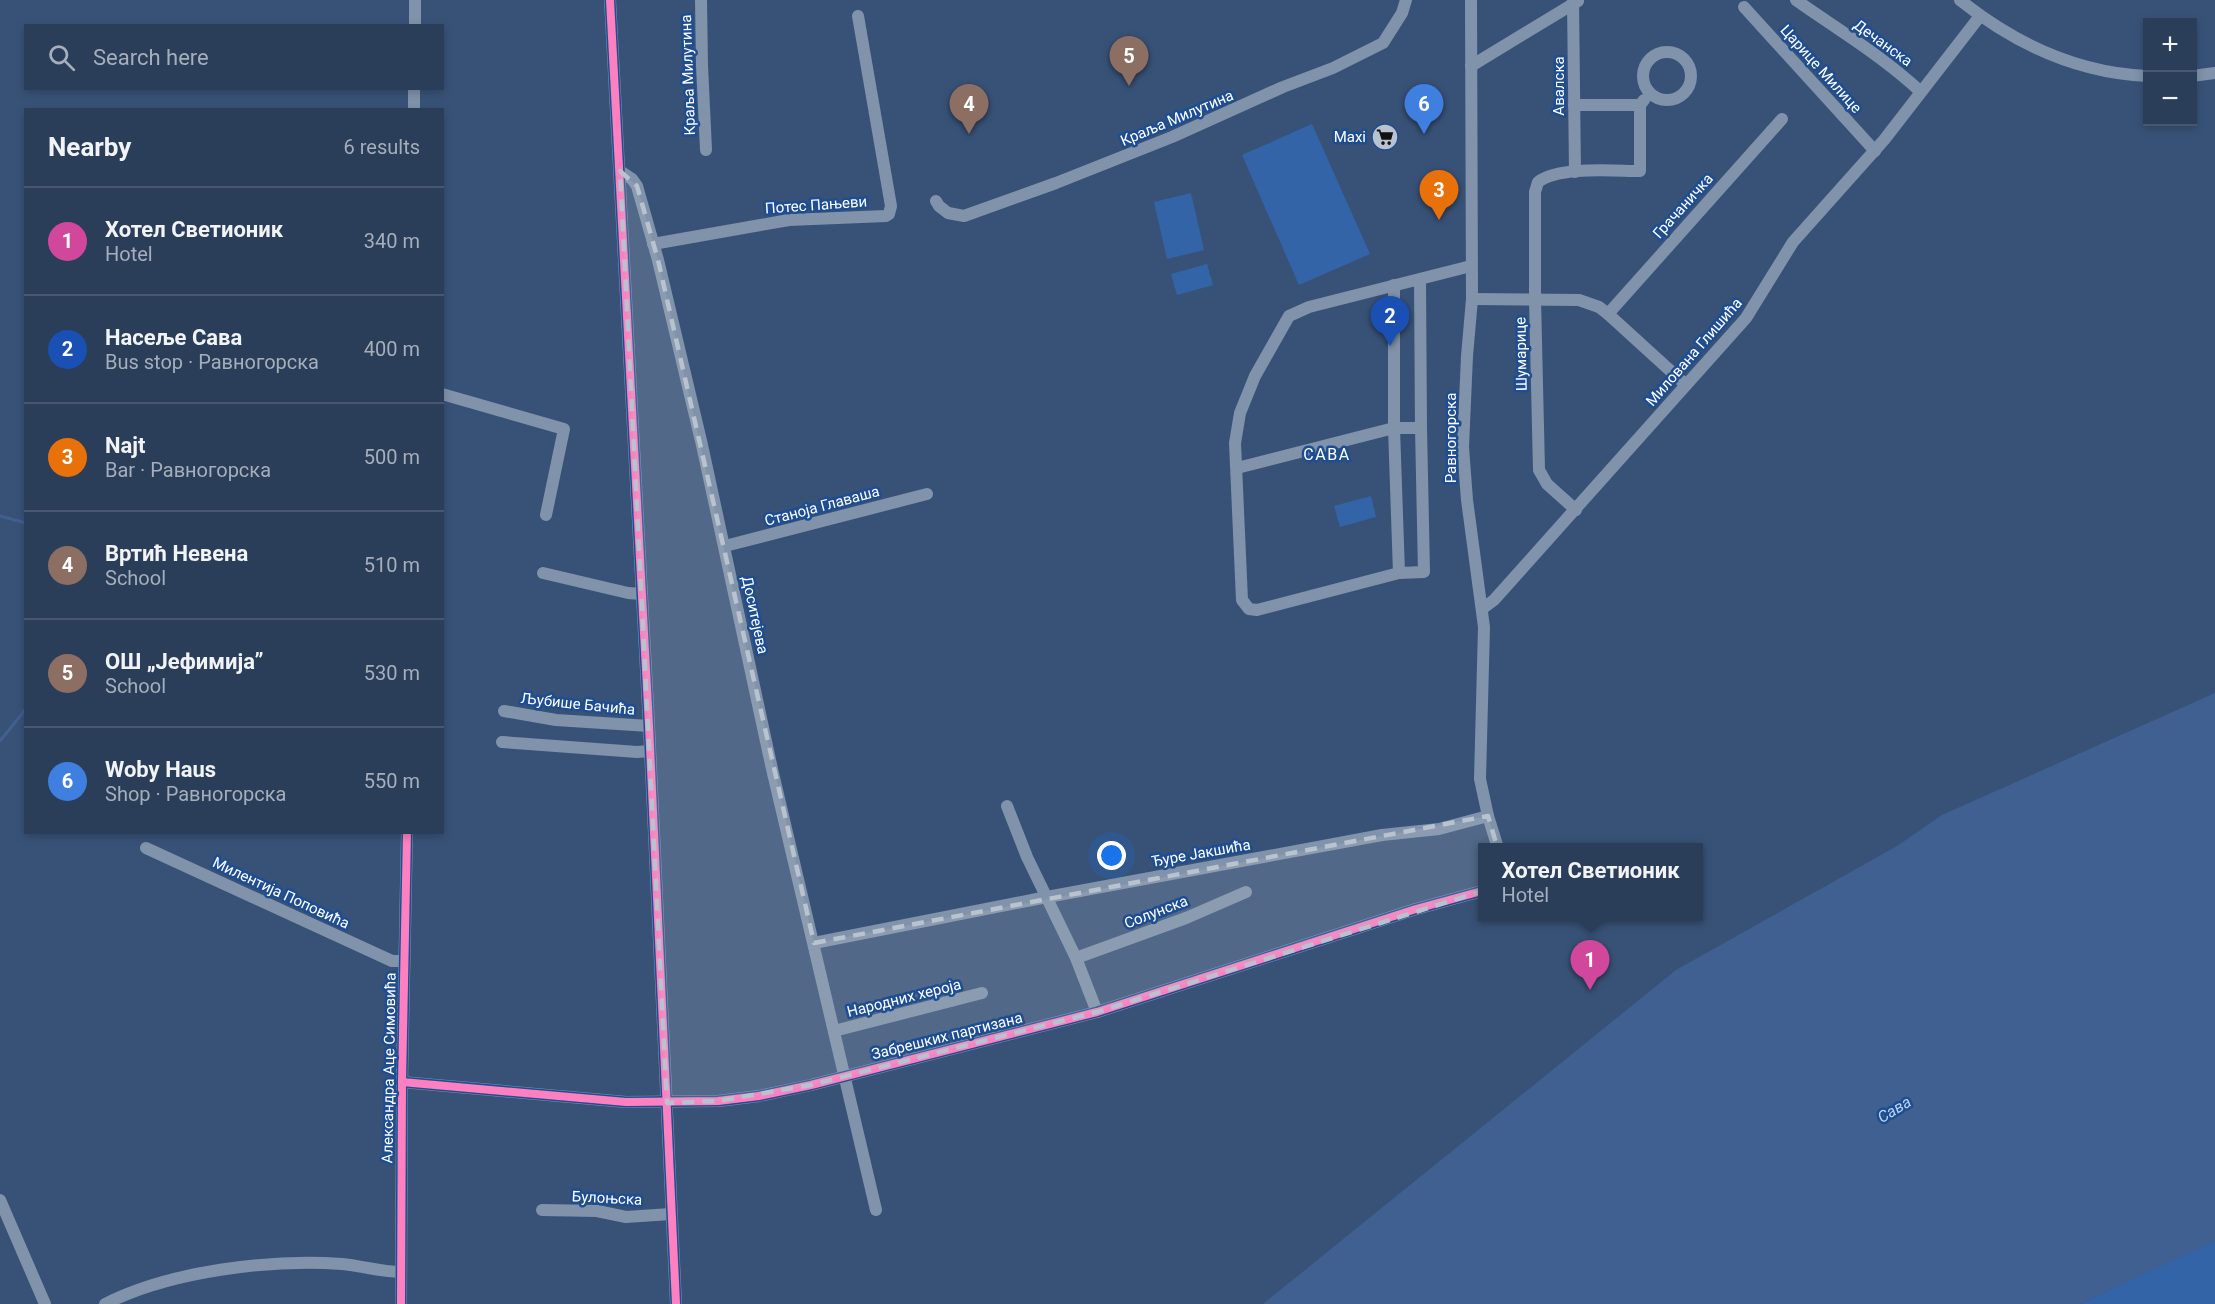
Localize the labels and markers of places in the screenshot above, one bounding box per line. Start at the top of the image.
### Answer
pin: 5 [1110,36,1148,86]
pin: 4 [950,84,988,134]
pin: 6 [1404,84,1444,134]
supermarket icon: Maxi [1370,122,1400,152]
place label: Maxi [1334,128,1366,146]
pin: 3 [1420,170,1458,220]
pin: 2 [1370,296,1410,346]
pin: 1 [1570,940,1610,990]

